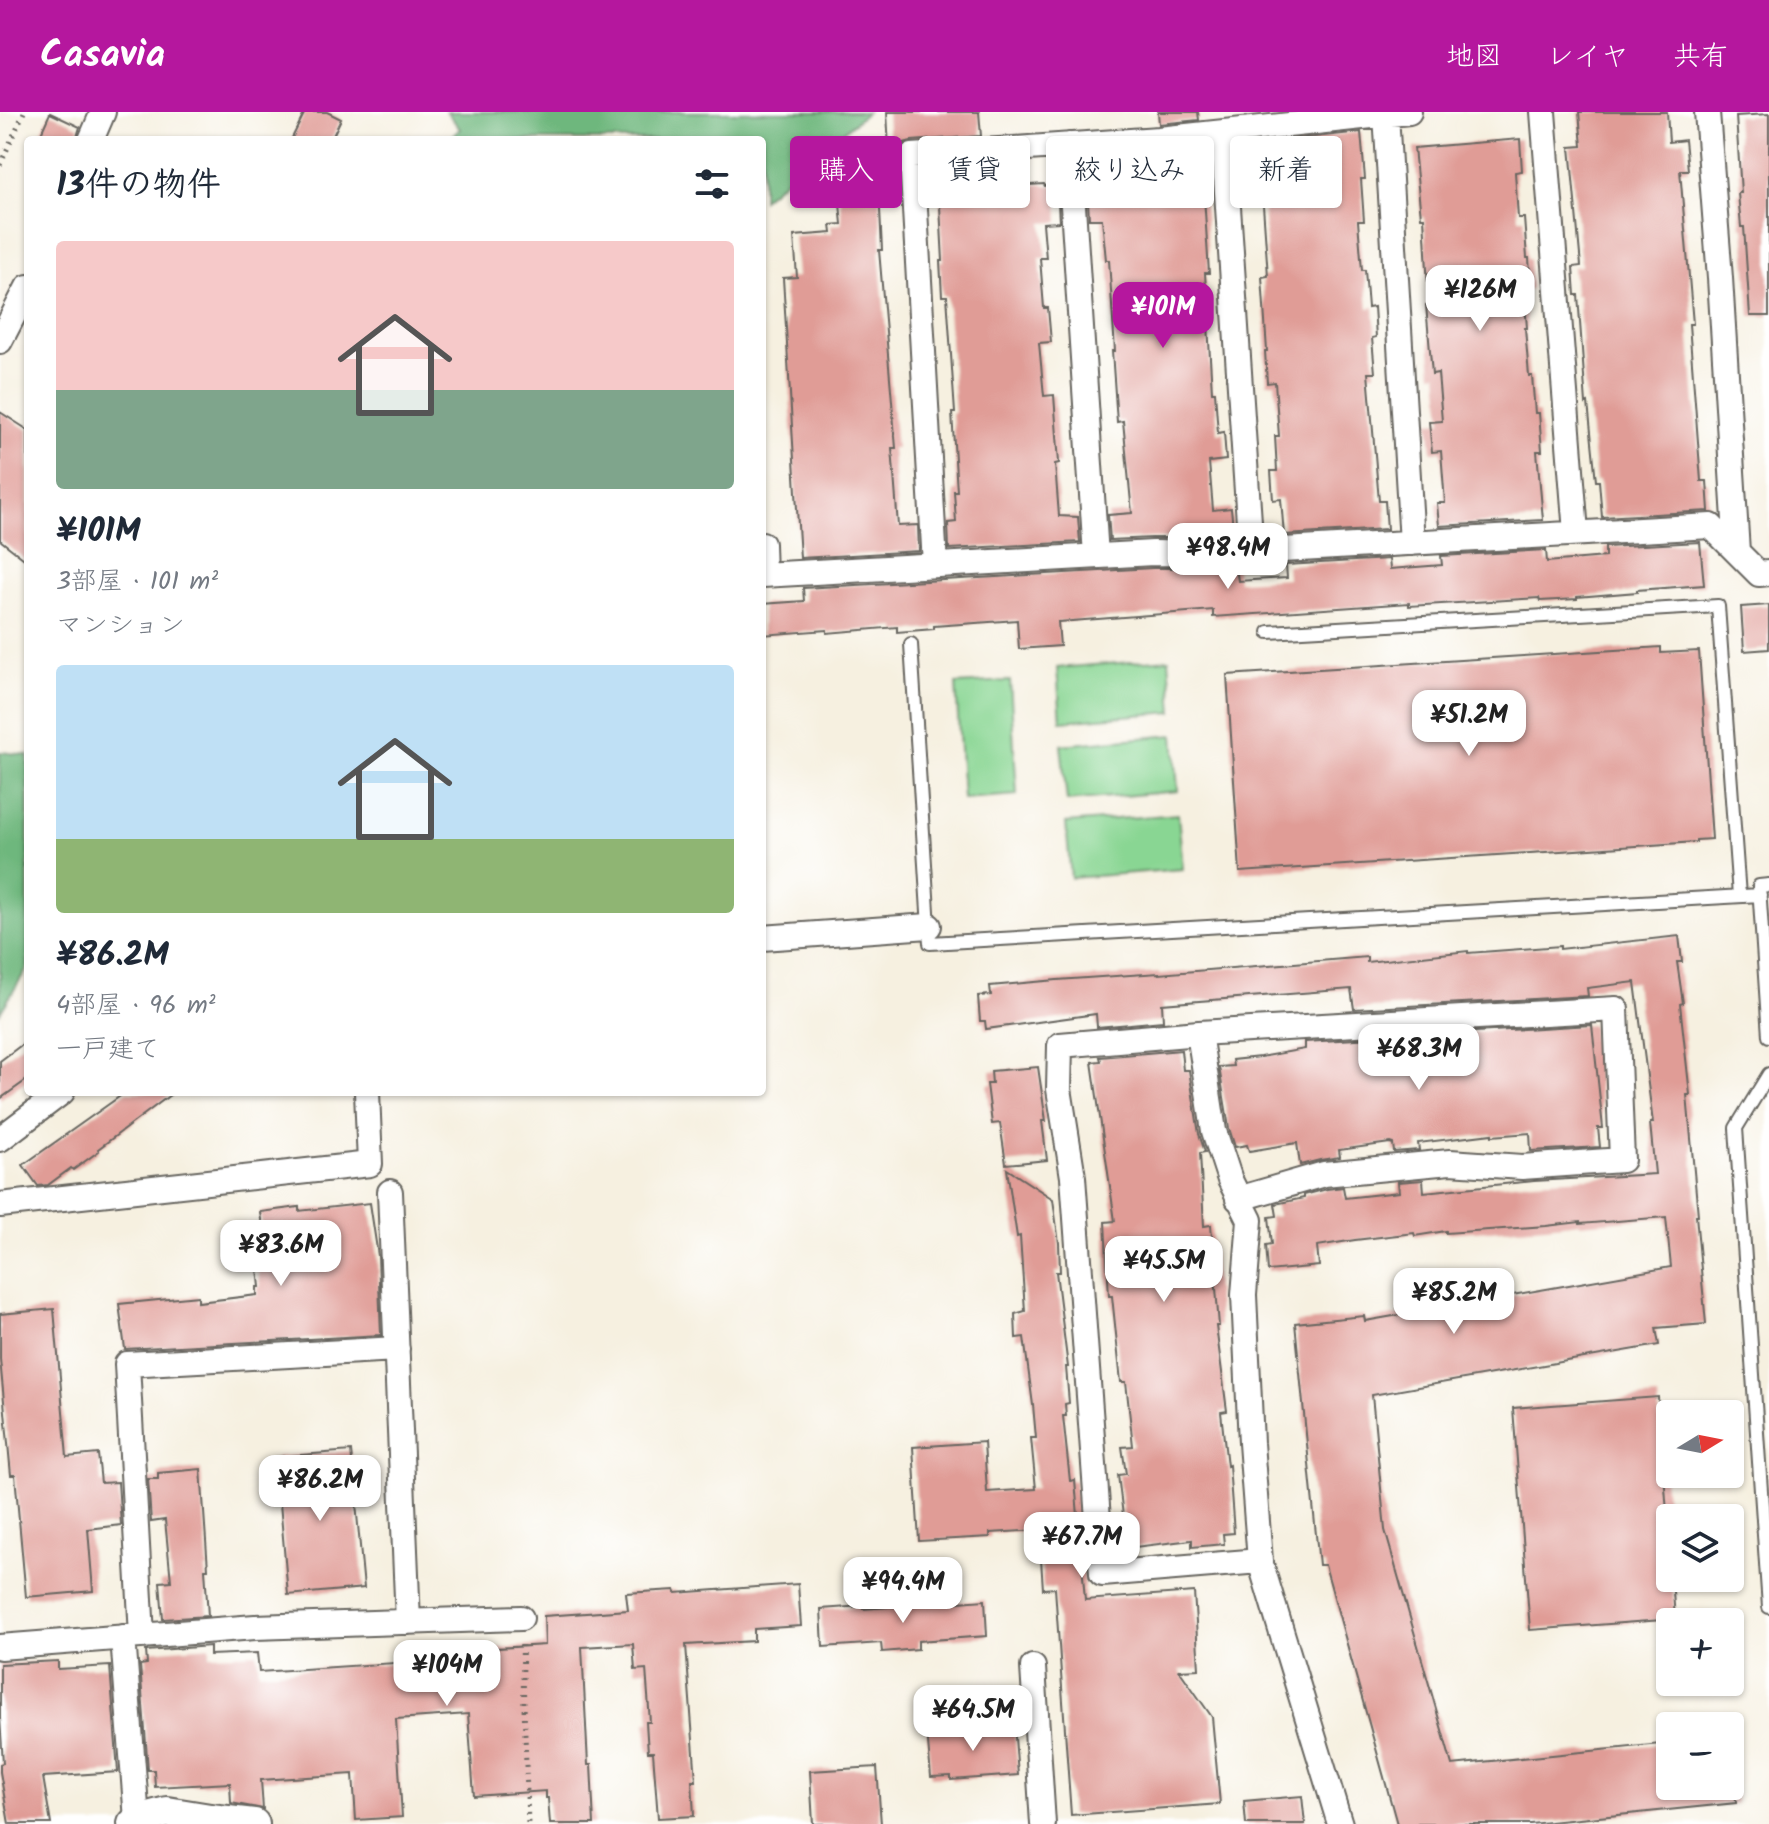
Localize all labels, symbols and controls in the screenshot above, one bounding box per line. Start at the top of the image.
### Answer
text: Casavia [40,26,165,86]
text: 地図 [1446,35,1502,80]
text: レイヤ [1546,35,1629,80]
text: 共有 [1673,35,1729,80]
chip: 購入 [790,136,902,208]
chip: 賃貸 [918,136,1030,208]
chip: 絞り込み [1046,136,1214,208]
chip: 新着 [1230,136,1342,208]
text: 13件の物件 [56,159,221,213]
icon: filters [690,162,734,206]
pin: ¥126M [1424,265,1536,333]
text: ¥126M [1444,270,1516,312]
pin: ¥101M [1107,282,1219,350]
text: ¥101M [1131,287,1195,329]
icon: home [323,293,467,437]
text: ¥101M [56,505,141,559]
pin: ¥98.4M [1163,523,1293,591]
text: ¥98.4M [1186,528,1270,570]
text: 3部屋 · 101 m² [56,561,218,603]
text: マンション [56,605,185,647]
pin: ¥51.2M [1404,690,1534,758]
text: ¥51.2M [1430,695,1508,737]
icon: home [323,717,467,861]
text: ¥86.2M [56,929,169,983]
text: 4部屋 · 96 m² [56,985,216,1027]
pin: ¥68.3M [1354,1024,1484,1092]
text: 一戸建て [56,1029,160,1071]
text: ¥68.3M [1376,1029,1462,1071]
pin: ¥83.6M [216,1220,346,1288]
text: ¥83.6M [238,1225,324,1267]
pin: ¥45.5M [1099,1236,1229,1304]
text: ¥45.5M [1123,1241,1205,1283]
pin: ¥85.2M [1389,1268,1519,1336]
text: ¥85.2M [1411,1273,1497,1315]
north arrow [1656,1400,1744,1488]
map controls [1656,1400,1744,1800]
pin: ¥86.2M [255,1455,385,1523]
text: ¥86.2M [277,1460,363,1502]
button: layers [1656,1504,1744,1592]
pin: ¥67.7M [1017,1512,1147,1580]
text: ¥67.7M [1042,1517,1122,1559]
pin: ¥94.4M [838,1557,968,1625]
text: ¥94.4M [861,1562,945,1604]
button: + [1656,1608,1744,1696]
pin: ¥104M [391,1640,503,1708]
text: ¥104M [411,1645,483,1687]
pin: ¥64.5M [908,1685,1038,1753]
text: ¥64.5M [931,1690,1015,1732]
button: − [1656,1712,1744,1800]

